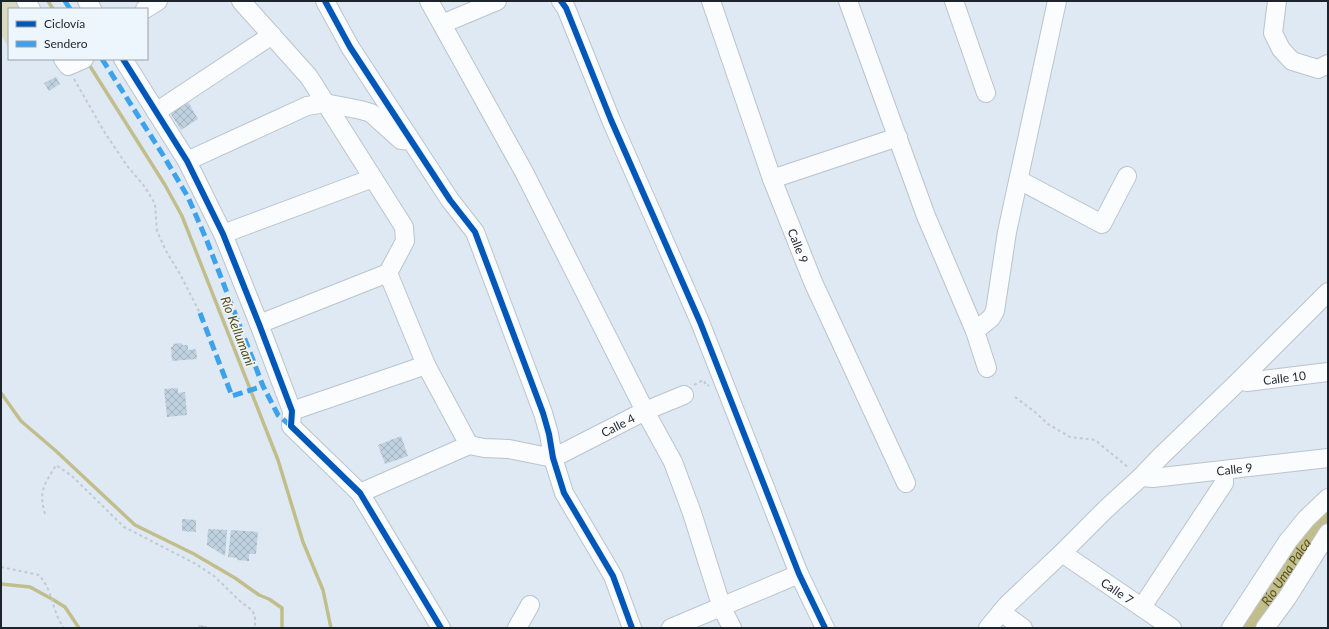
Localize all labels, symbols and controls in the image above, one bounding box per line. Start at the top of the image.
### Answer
legend [8,8,148,60]
text: Ciclovía [44,16,85,31]
text: Sendero [44,36,88,51]
street label: Calle 9 [785,226,812,265]
water label: Río Kellumani [217,294,259,368]
street label: Calle 10 [1262,367,1307,387]
street label: Calle 4 [598,410,637,440]
street label: Calle 9 [1216,459,1253,478]
water label: Río Uma Palca [1258,534,1314,608]
street label: Calle 7 [1098,574,1137,607]

